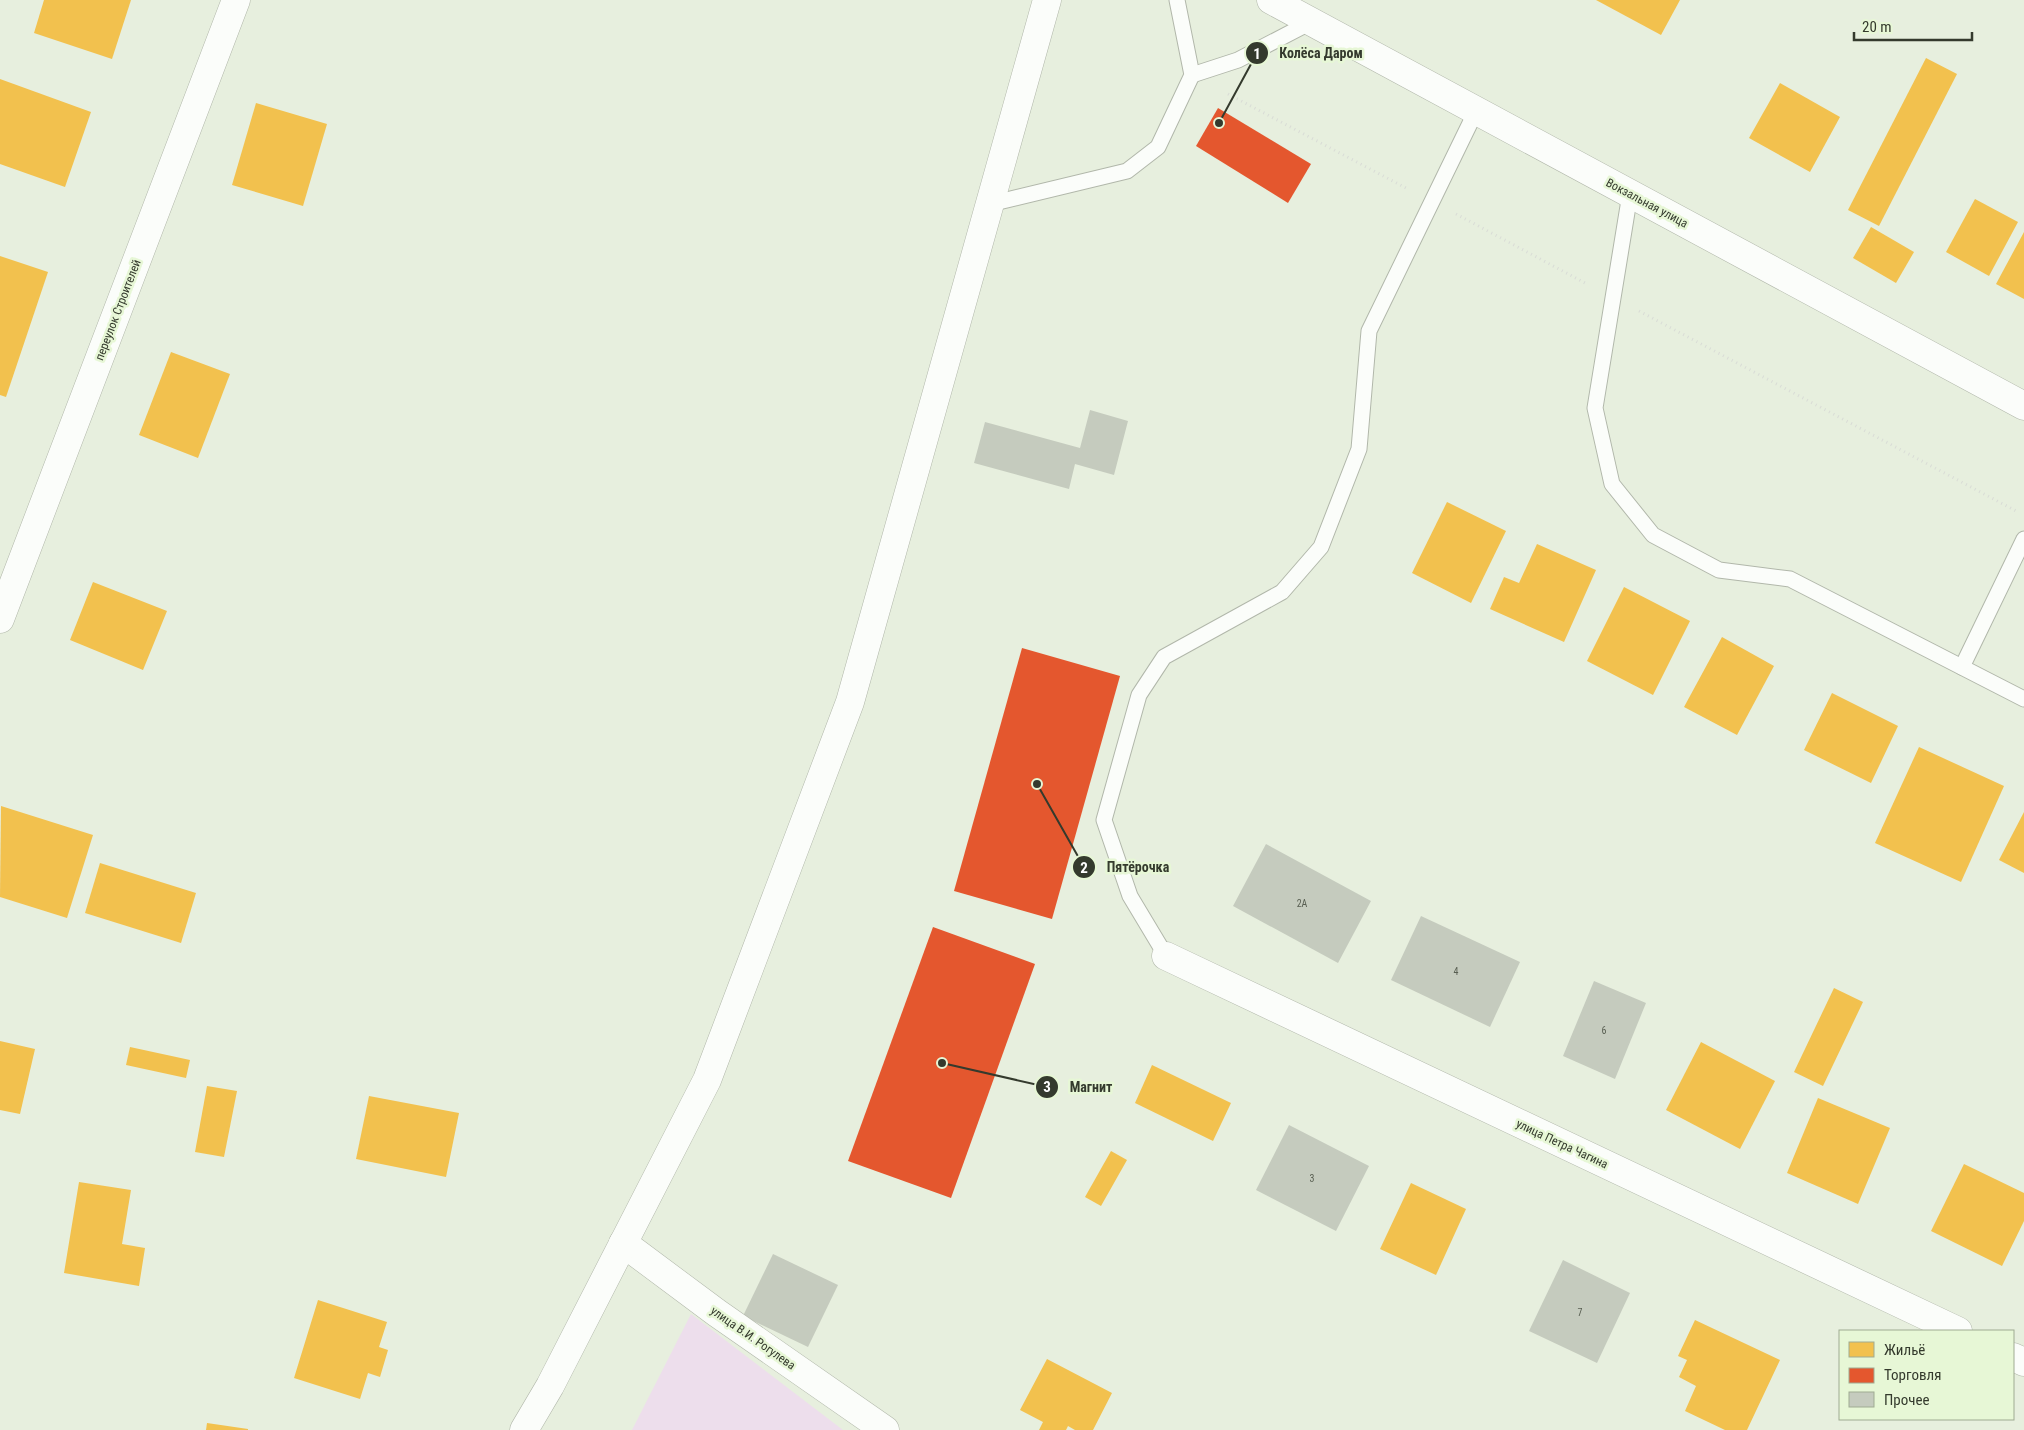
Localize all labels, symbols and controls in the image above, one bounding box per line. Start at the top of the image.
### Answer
scale bar [1854,10,1972,42]
text: 20 m [1862,18,1892,36]
callout: Колёса Даром [1244,39,1373,68]
text: 1 [1253,45,1261,63]
text: Колёса Даром [1279,45,1363,61]
street label: Вокзальная улица [1604,176,1691,231]
street label: переулок Строителей [92,258,144,362]
callout: Пятёрочка [1071,853,1179,882]
text: 2 [1080,859,1088,877]
text: Пятёрочка [1107,859,1170,875]
house number: 2А [1297,898,1308,909]
house number: 4 [1454,966,1459,977]
house number: 6 [1602,1025,1607,1036]
callout: Магнит [1035,1073,1122,1102]
text: 3 [1043,1078,1051,1096]
text: Магнит [1070,1079,1113,1095]
street label: улица Петра Чагина [1514,1117,1610,1172]
house number: 3 [1310,1173,1315,1184]
street label: улица В.И. Рогулева [708,1304,798,1373]
house number: 7 [1578,1307,1583,1318]
legend [1839,1330,2014,1420]
text: Жильё [1884,1341,1925,1359]
text: Торговля [1884,1366,1941,1384]
text: Прочее [1884,1391,1930,1409]

